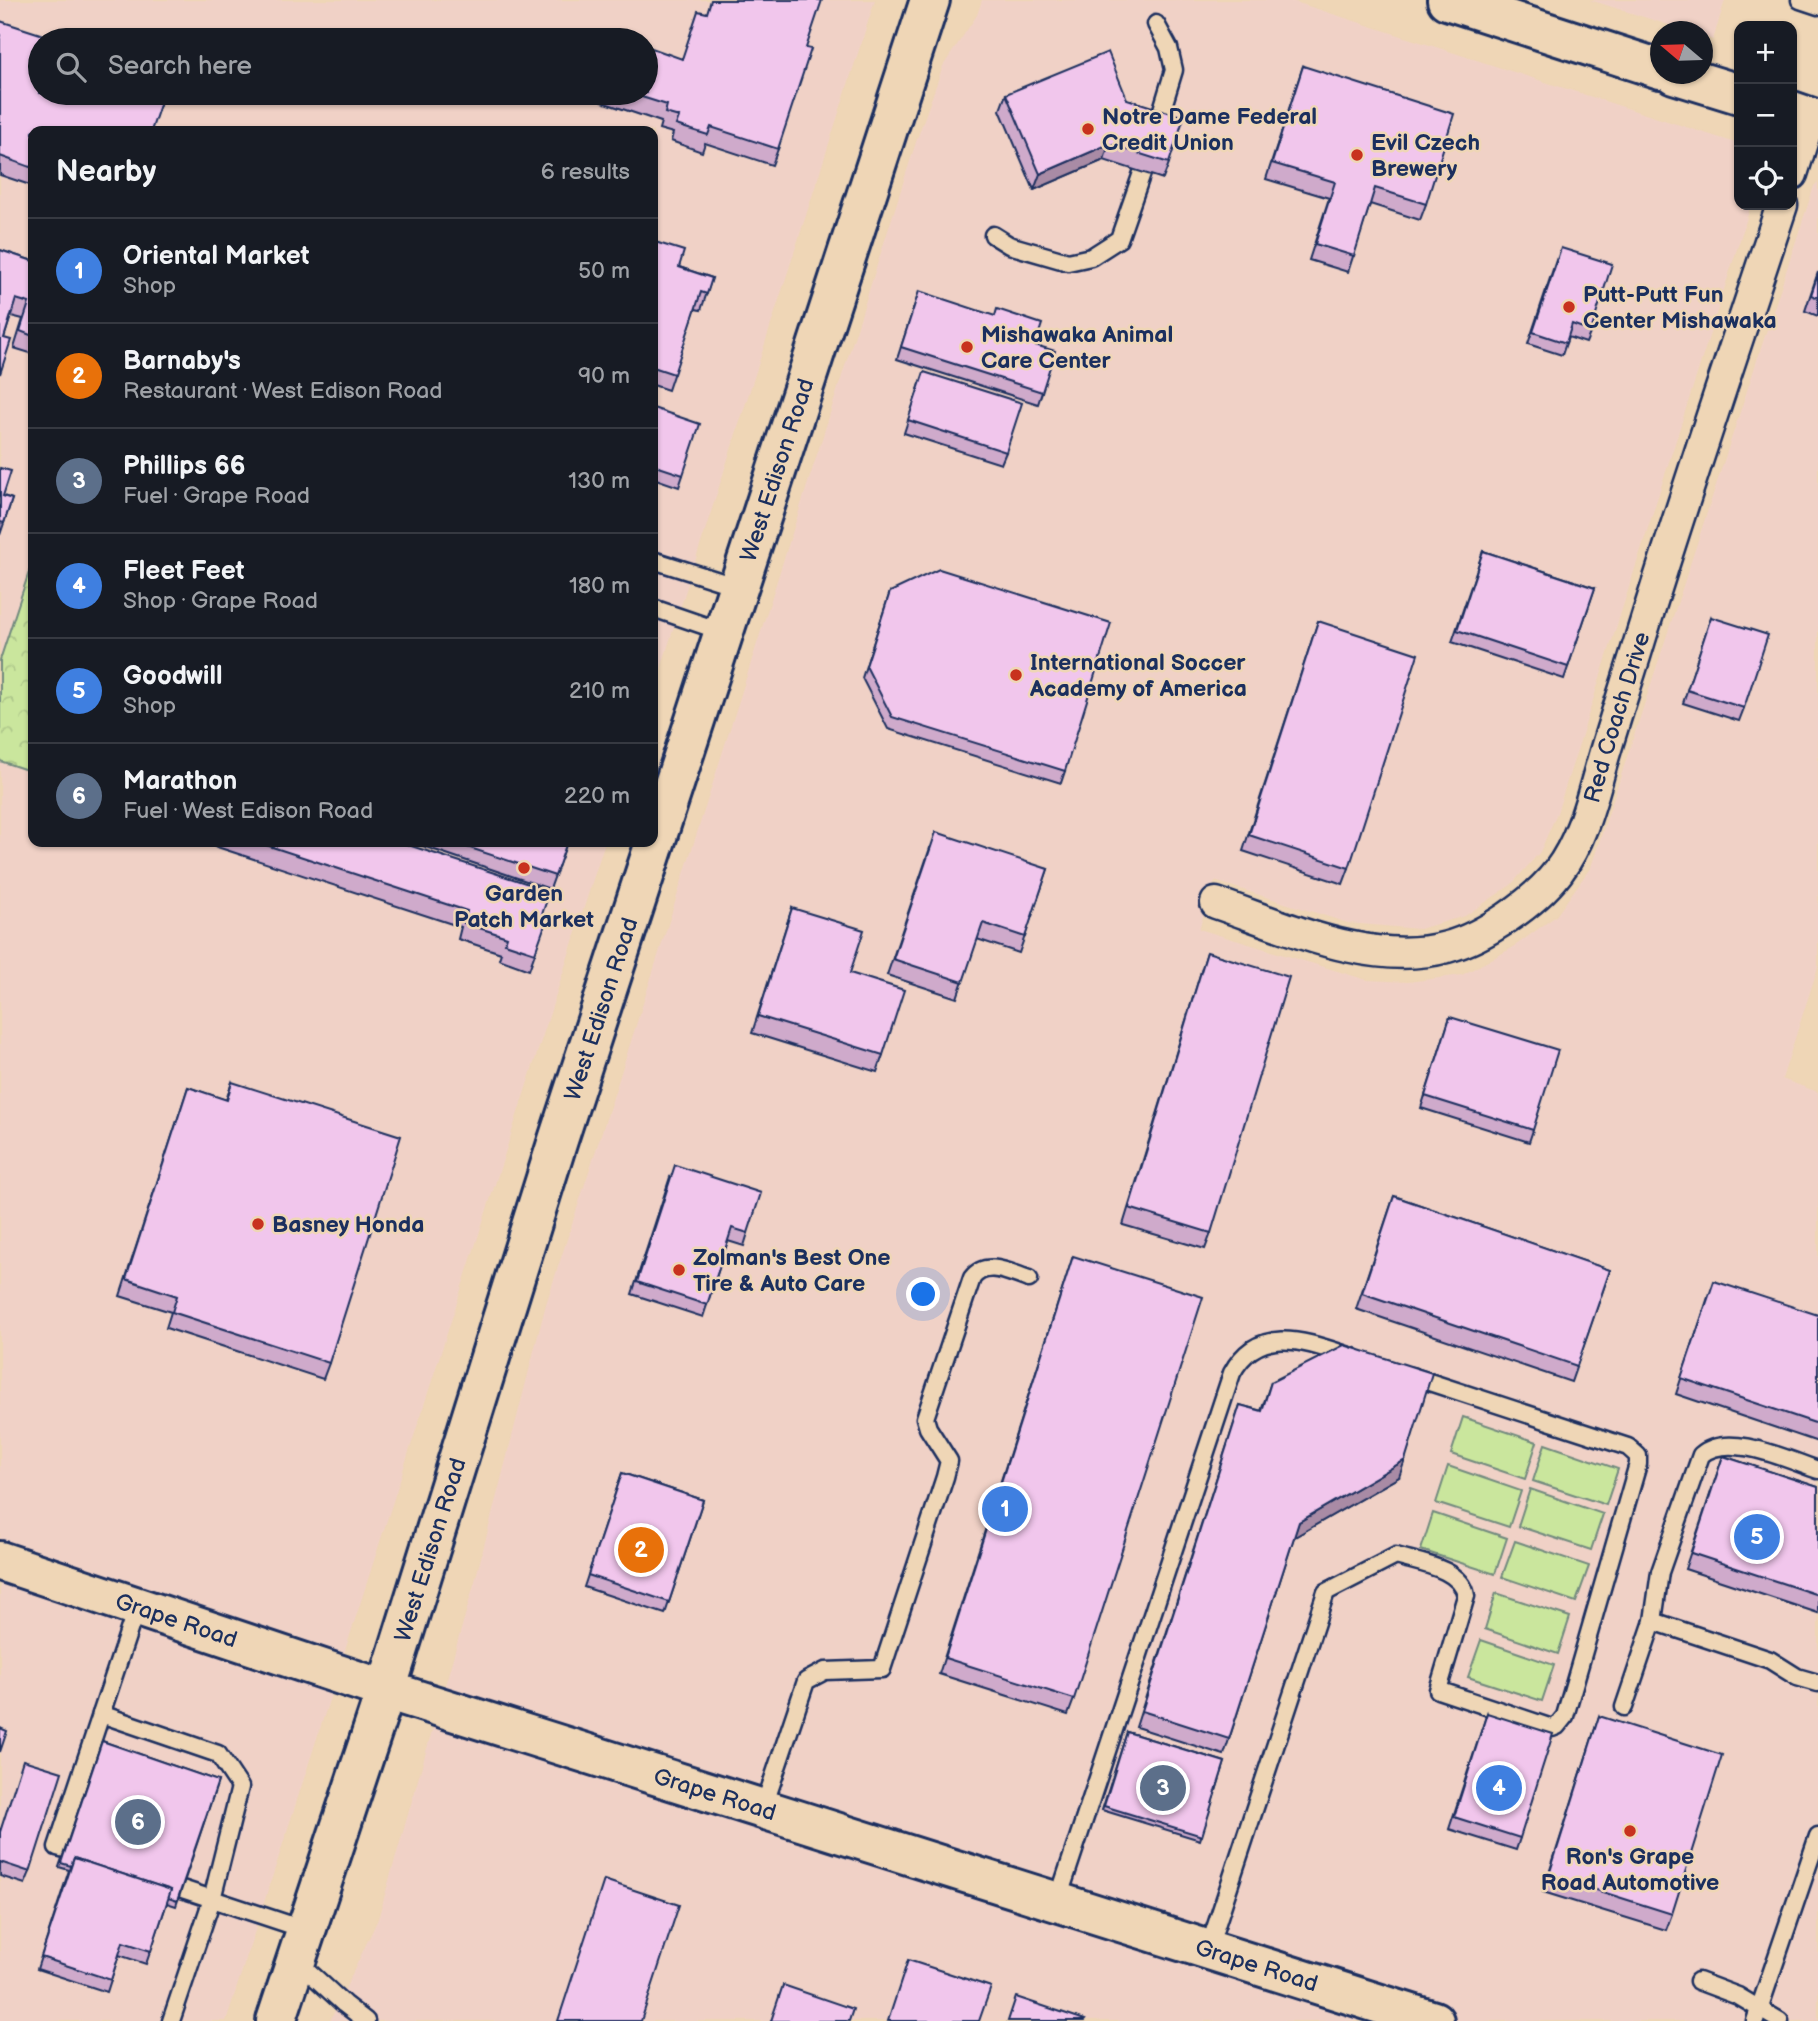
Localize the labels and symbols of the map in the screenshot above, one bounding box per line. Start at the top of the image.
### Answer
north arrow [1650,21,1713,84]
place label: Notre Dame Federal Credit Union [1102,103,1317,157]
marker: Notre Dame Federal Credit Union [1080,121,1096,137]
place label: Evil Czech Brewery [1371,129,1480,183]
marker: Evil Czech Brewery [1349,147,1365,163]
place label: Putt-Putt Fun Center Mishawaka [1583,281,1777,335]
marker: Putt-Putt Fun Center Mishawaka [1561,299,1577,315]
place label: Mishawaka Animal Care Center [981,321,1173,375]
marker: Mishawaka Animal Care Center [959,339,975,355]
street label: West Edison Road [735,375,821,566]
street label: Red Coach Drive [1578,629,1657,806]
place label: International Soccer Academy of America [1029,649,1247,703]
marker: International Soccer Academy of America [1008,667,1024,683]
marker: Garden Patch Market [516,860,532,876]
place label: Garden Patch Market [454,880,594,934]
street label: West Edison Road [559,914,645,1105]
place label: Basney Honda [272,1211,424,1239]
marker: Basney Honda [250,1216,266,1232]
place label: Zolman's Best One Tire & Auto Care [693,1244,891,1298]
marker: Zolman's Best One Tire & Auto Care [671,1262,687,1278]
your location [906,1277,940,1311]
street label: West Edison Road [389,1455,473,1645]
pin: 1 [982,1483,1028,1535]
pin: 5 [1734,1511,1780,1563]
pin: 2 [618,1524,664,1576]
street label: Grape Road [111,1588,241,1654]
street label: Grape Road [650,1762,779,1827]
pin: 3 [1140,1762,1186,1814]
pin: 4 [1476,1762,1522,1814]
pin: 6 [115,1796,161,1848]
marker: Ron's Grape Road Automotive [1622,1823,1638,1839]
place label: Ron's Grape Road Automotive [1541,1843,1719,1897]
street label: Grape Road [1192,1933,1321,1998]

